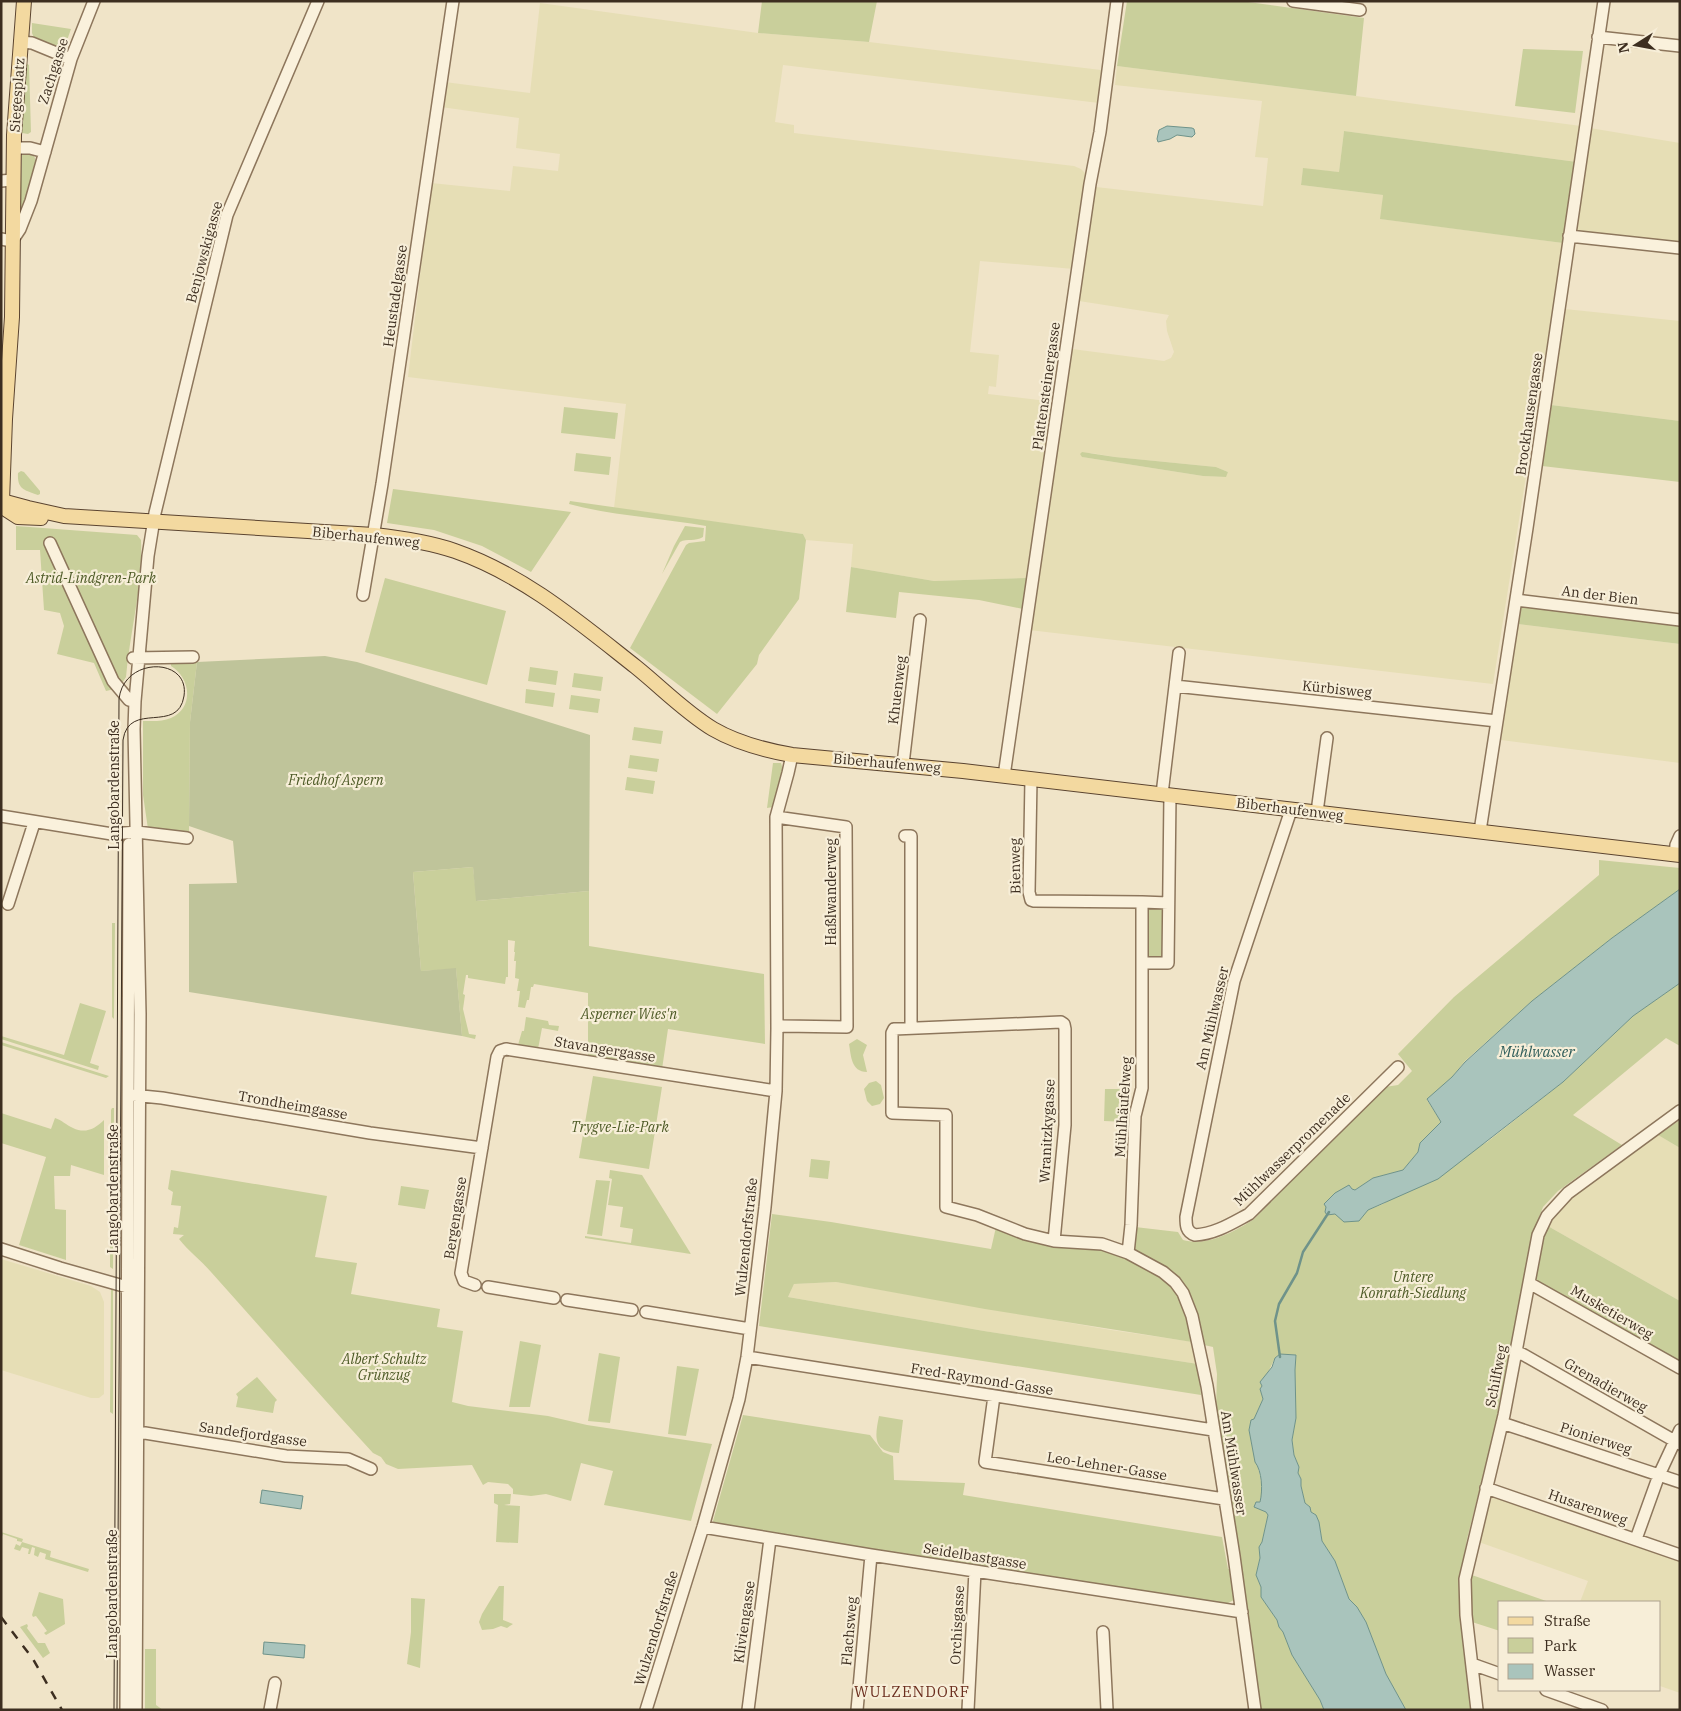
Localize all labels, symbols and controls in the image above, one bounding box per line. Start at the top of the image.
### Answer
north arrow [1611,20,1661,70]
street label: Zachgasse [34,35,72,107]
text: N [1613,40,1633,55]
street label: Siegesplatz [5,57,29,133]
street label: Benjowskigasse [182,199,226,305]
street label: Heustadelgasse [379,244,411,348]
street label: Plattensteinergasse [1028,321,1064,451]
street label: Brockhausengasse [1511,352,1547,476]
street label: Biberhaufenweg [311,522,421,552]
park label: Astrid-Lindgren-Park [25,569,157,587]
street label: An der Bien [1560,581,1640,609]
street label: Khuenweg [884,654,910,726]
street label: Kürbisweg [1301,676,1373,702]
street label: Langobardenstraße [105,720,123,850]
street label: Biberhaufenweg [832,749,942,777]
park label: Friedhof Aspern [287,771,384,789]
street label: Biberhaufenweg [1235,793,1345,825]
street label: Bienweg [1006,837,1024,894]
street label: Haßlwanderweg [822,838,840,946]
street label: Am Mühlwasser [1191,964,1233,1072]
park label: Asperner Wies'n [580,1005,677,1023]
street label: Stavangergasse [553,1032,657,1066]
water label: Mühlwasser [1498,1042,1575,1061]
street label: Mühlhäufelweg [1110,1056,1136,1158]
street label: Wranitzkygasse [1035,1079,1059,1183]
street label: Trondheimgasse [237,1087,349,1123]
street label: Mühlwasserpromenade [1230,1088,1354,1210]
park label: Trygve-Lie-Park [571,1118,669,1136]
street label: Langobardenstraße [104,1124,122,1254]
street label: Bergengasse [440,1175,470,1261]
street label: Wulzendorfstraße [731,1177,761,1297]
park label: Untere Konrath-Siedlung [1359,1268,1467,1302]
street label: Musketierweg [1567,1281,1657,1343]
street label: Schilfweg [1481,1343,1511,1409]
park label: Albert Schultz Grünzug [341,1350,427,1384]
street label: Grenadierweg [1561,1354,1651,1416]
street label: Fred-Raymond-Gasse [909,1359,1055,1399]
street label: Am Mühlwasser [1217,1409,1251,1517]
street label: Sandefjordgasse [198,1418,308,1450]
street label: Pionierweg [1558,1418,1635,1458]
street label: Leo-Lehner-Gasse [1046,1448,1168,1484]
street label: Husarenweg [1546,1485,1630,1529]
street label: Langobardenstraße [103,1529,121,1659]
street label: Seidelbastgasse [922,1539,1028,1573]
street label: Wulzendorfstraße [630,1568,682,1688]
street label: Kliviengasse [729,1580,759,1664]
street label: Orchisgasse [946,1585,968,1665]
street label: Flachsweg [837,1595,861,1666]
legend [1498,1601,1661,1691]
text: Straße [1544,1611,1591,1630]
text: Park [1544,1636,1577,1655]
text: Wasser [1544,1661,1595,1680]
district label: WULZENDORF [854,1682,970,1701]

